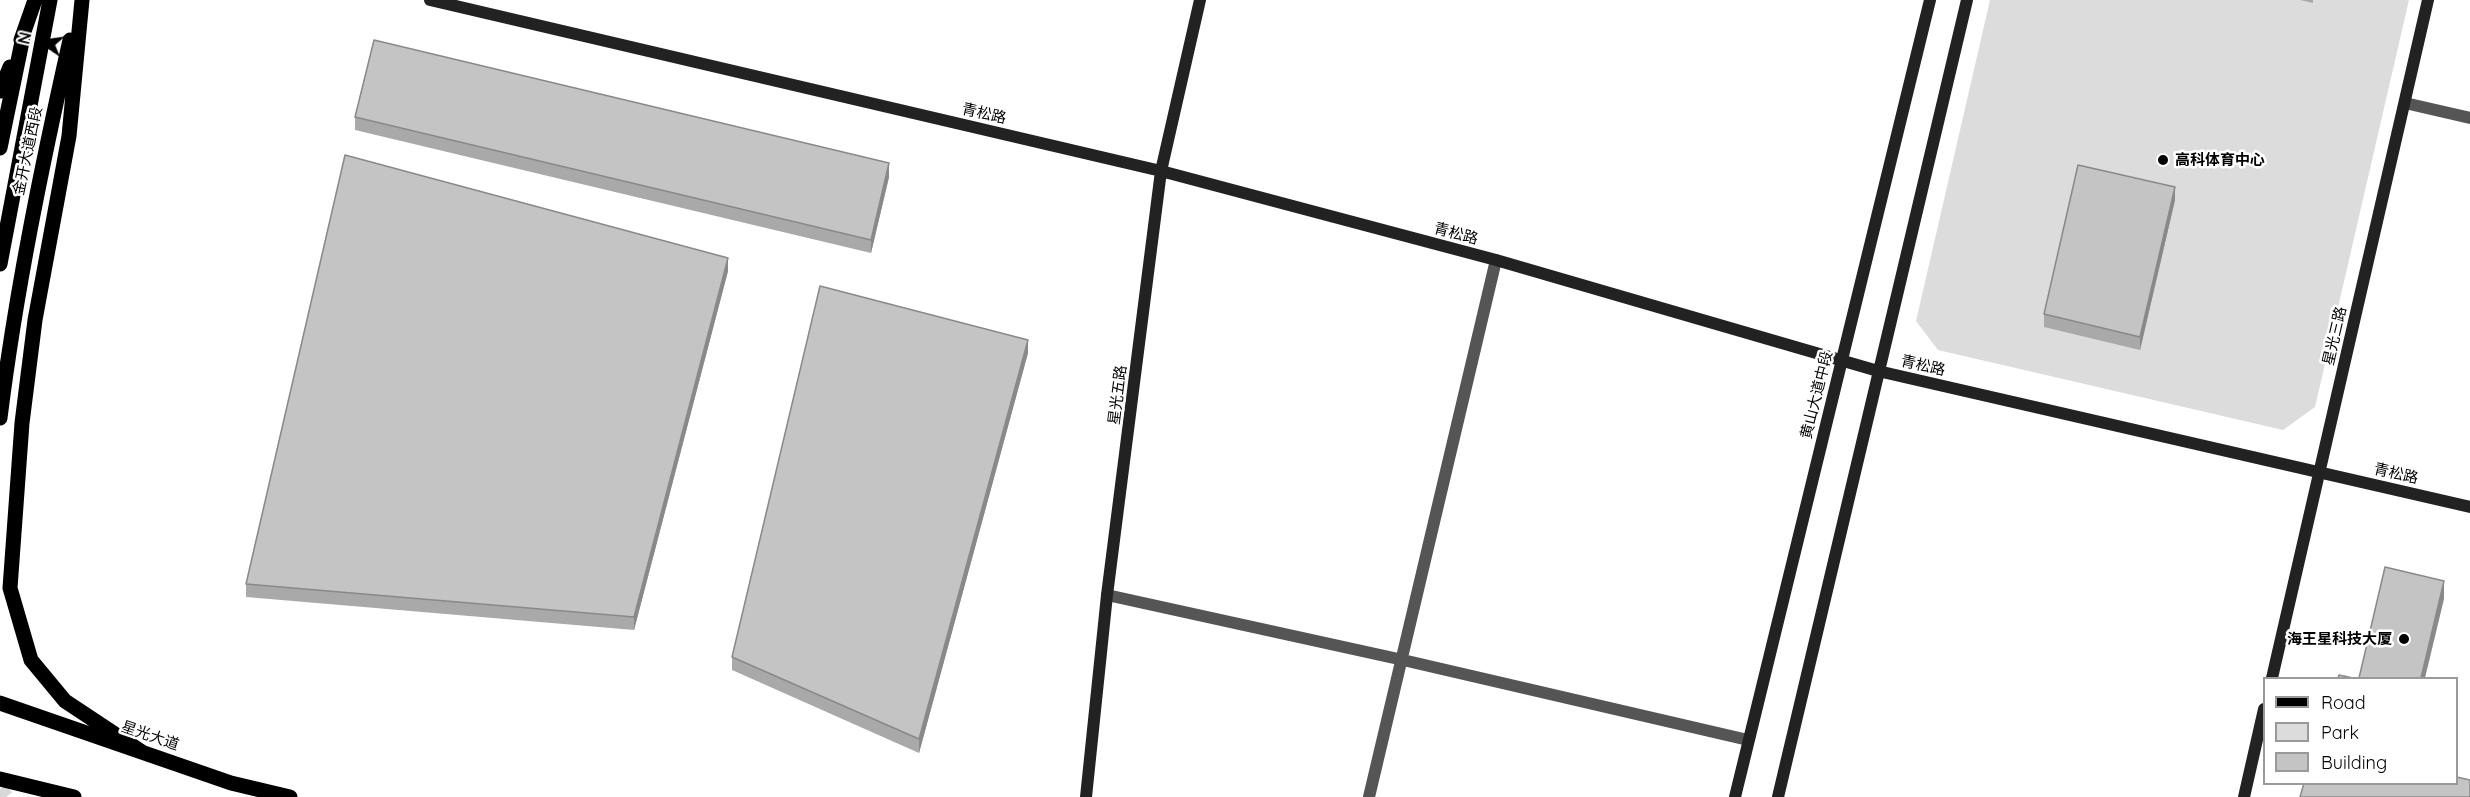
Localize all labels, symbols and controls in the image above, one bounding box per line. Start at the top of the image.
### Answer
north arrow [12,12,72,72]
text: N [13,30,36,46]
street label: 青松路 [960,100,1008,128]
street label: 金开大道西段 [10,105,46,197]
place label: 高科体育中心 [2175,151,2265,169]
marker: 高科体育中心 [2156,153,2170,167]
street label: 青松路 [1432,219,1480,249]
street label: 星光三路 [2319,305,2351,367]
street label: 黄山大道中段 [1797,349,1837,441]
street label: 青松路 [1899,352,1947,380]
street label: 星光五路 [1105,364,1131,426]
street label: 青松路 [2372,460,2420,488]
place label: 海王星科技大厦 [2287,630,2392,648]
marker: 海王星科技大厦 [2397,632,2411,646]
legend [2263,677,2458,785]
text: Road [2321,691,2366,714]
street label: 星光大道 [119,718,181,754]
text: Park [2321,721,2359,744]
text: Building [2321,751,2387,774]

